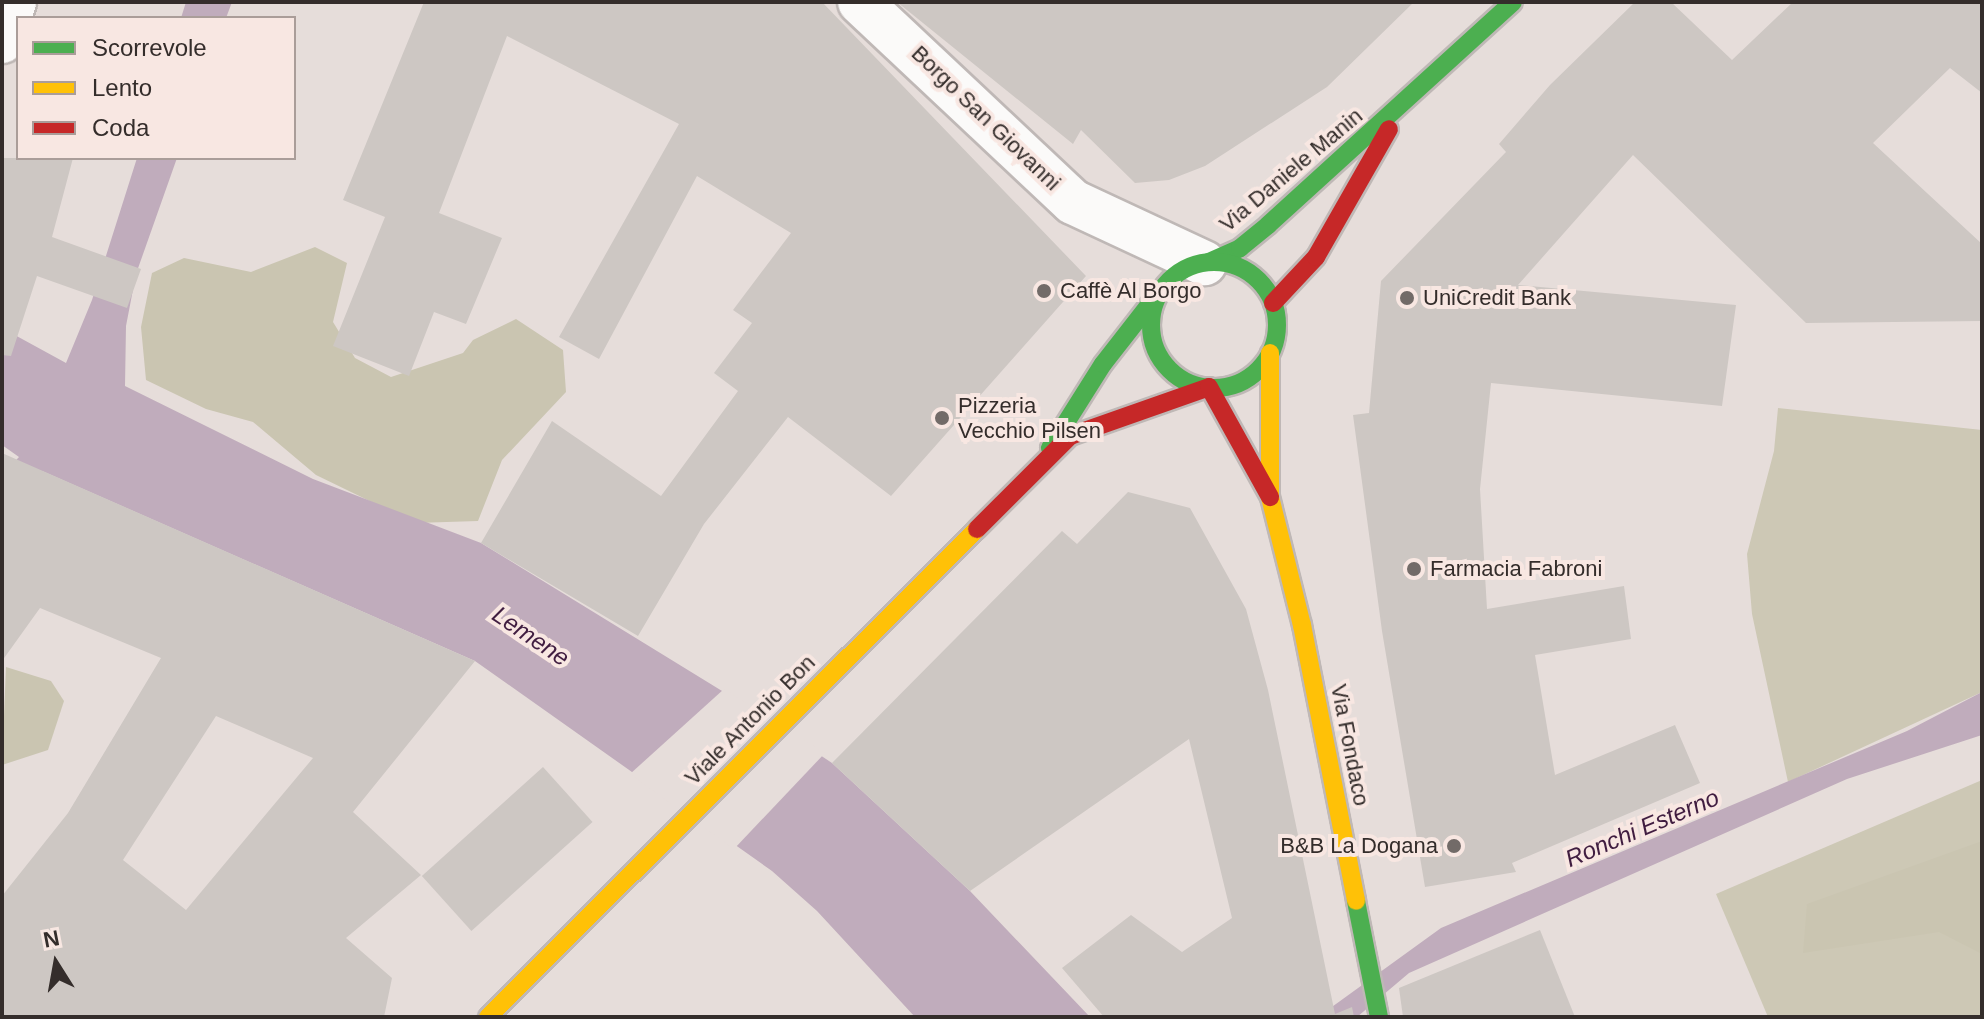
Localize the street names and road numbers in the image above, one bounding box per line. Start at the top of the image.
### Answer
street label: Borgo San Giovanni [906,40,1066,196]
street label: Via Daniele Manin [1214,103,1368,237]
street label: Viale Antonio Bon [679,649,821,791]
street label: Via Fondaco [1325,682,1375,808]

